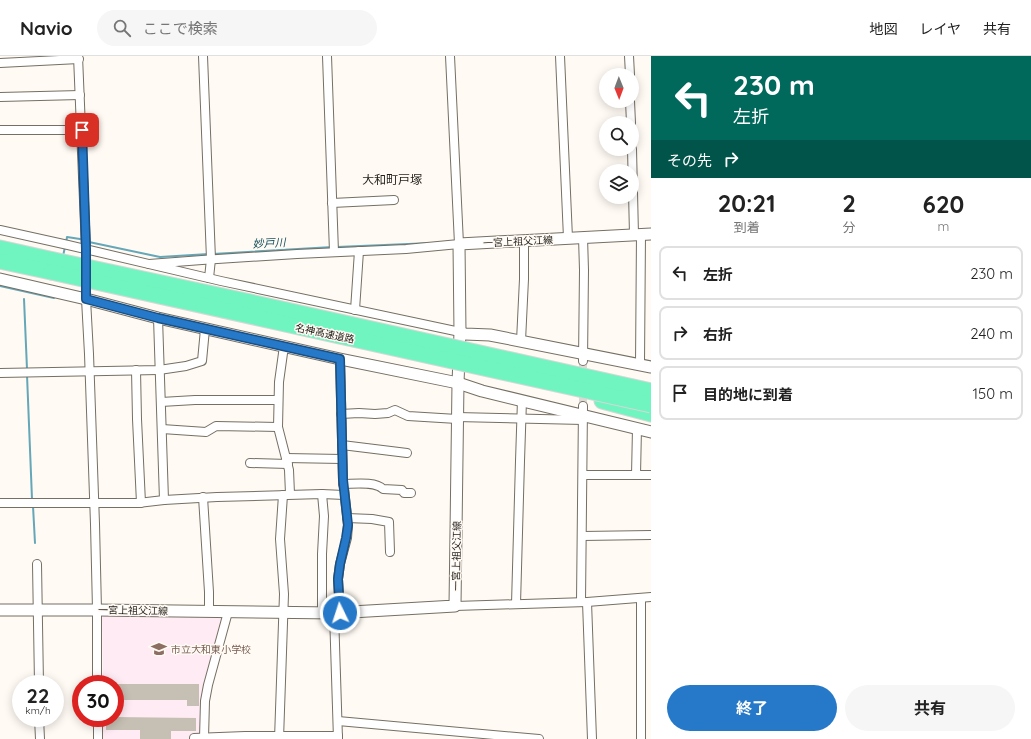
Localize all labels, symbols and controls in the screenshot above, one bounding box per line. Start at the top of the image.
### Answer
search box [97,10,377,46]
text: Navio [20,16,73,40]
icon: search [111,17,133,39]
text: ここで検索 [143,19,218,38]
text: 地図 [869,20,897,38]
text: レイヤ [919,20,961,38]
text: 共有 [983,20,1011,38]
text: 230 m [733,67,815,102]
north arrow [599,68,639,108]
map controls [599,68,639,204]
icon: left [667,72,719,124]
text: 左折 [733,105,769,128]
pin [65,113,99,147]
button: search [599,116,639,156]
icon: arrive [71,119,93,141]
icon: right [720,148,742,170]
text: その先 [667,151,712,170]
button: layers [599,164,639,204]
district label: 大和町戸塚 [362,172,422,187]
text: 20:21 [718,188,776,218]
text: 2 [842,188,856,218]
text: 620 [923,189,964,219]
text: m [938,218,949,234]
text: 到着 [734,219,760,235]
text: 分 [843,219,856,235]
street label: 一宮上祖父江線 [483,233,553,250]
water label: 妙戸川 [252,235,287,251]
icon: left [669,262,691,284]
text: 230 m [970,264,1013,283]
text: 左折 [703,265,733,284]
street label: 名神高速道路 [294,321,356,346]
icon: right [669,322,691,344]
text: 240 m [970,324,1013,343]
text: 右折 [703,325,733,344]
icon: arrive [669,382,691,404]
text: 150 m [973,384,1013,403]
text: 目的地に到着 [703,385,793,404]
street label: 一宮上祖父江線 [449,521,464,591]
position arrow [319,592,361,634]
street label: 一宮上祖父江線 [98,603,168,618]
school or university icon: 市立大和東小学校 [150,640,168,658]
place label: 市立大和東小学校 [171,643,251,656]
speed limit sign: 30 [72,675,124,727]
text: 22 [27,683,49,708]
button: 終了 [667,685,837,731]
button: 共有 [845,685,1015,731]
text: km/h [25,704,51,717]

